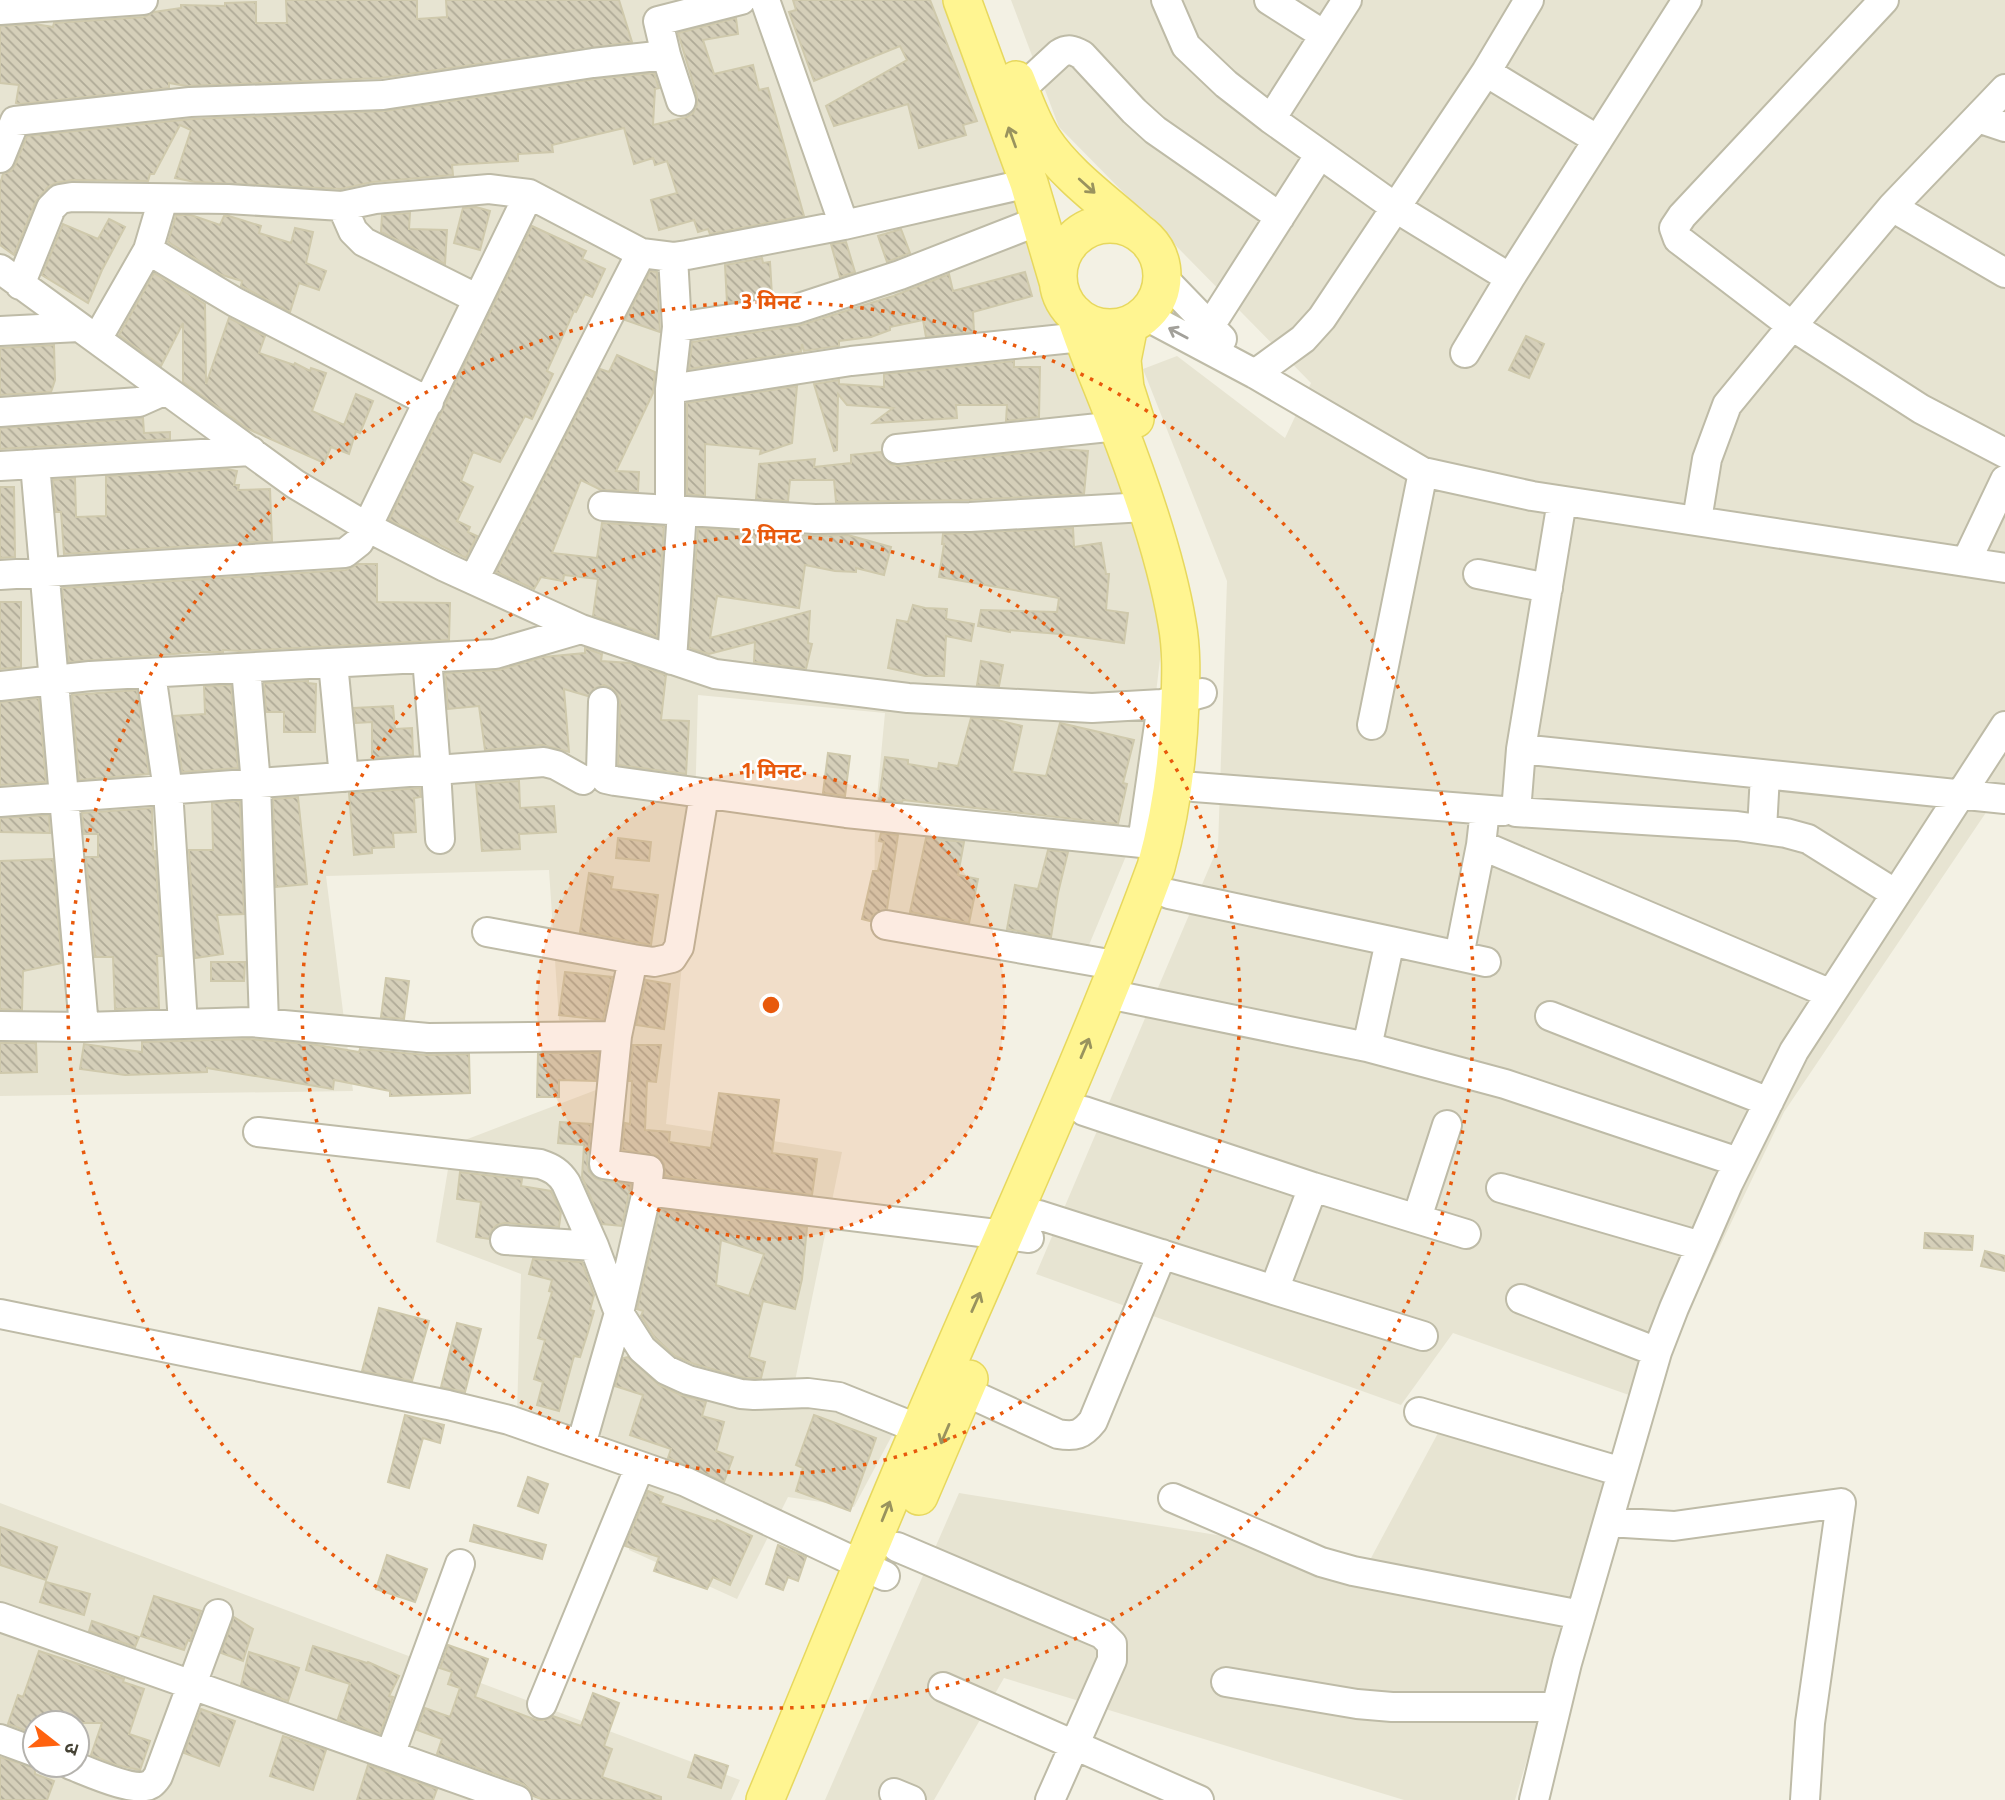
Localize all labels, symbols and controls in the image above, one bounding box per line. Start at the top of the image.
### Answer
one-way arrow [1005,127,1018,149]
one-way arrow [1078,178,1096,194]
text: 3 मिनट [741,285,802,317]
one-way arrow [1168,326,1189,340]
text: 2 मिनट [741,519,802,551]
text: 1 मिनट [741,754,802,786]
centre of rings [759,993,783,1017]
one-way arrow [1079,1038,1092,1059]
one-way arrow [970,1292,983,1313]
one-way arrow [938,1423,951,1445]
one-way arrow [880,1500,893,1522]
north arrow [21,1709,91,1779]
text: उ [57,1740,88,1760]

